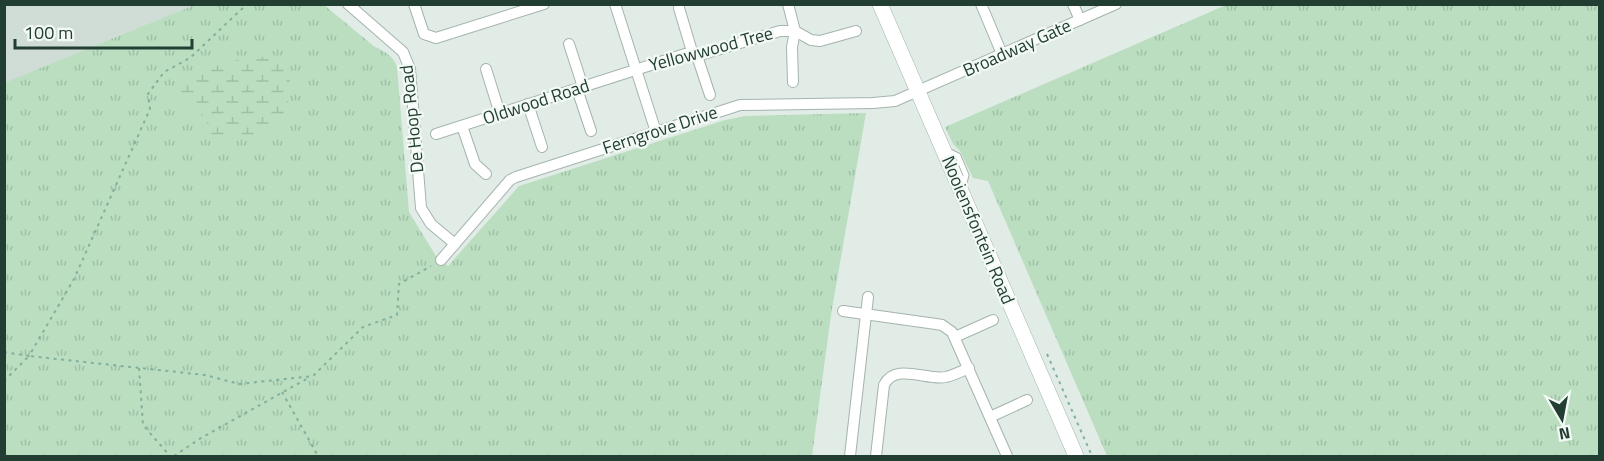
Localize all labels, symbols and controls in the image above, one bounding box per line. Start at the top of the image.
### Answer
scale bar [15,12,192,50]
street label: Broadway Gate [958,12,1075,83]
text: 100 m [24,19,73,46]
street label: Yellowwood Tree [646,19,776,78]
street label: De Hoop Road [392,64,431,174]
street label: Oldwood Road [479,72,593,131]
street label: Ferngrove Drive [599,98,721,161]
street label: Nooiensfontein Road [935,151,1022,308]
north arrow [1532,389,1592,449]
text: N [1557,421,1572,447]

